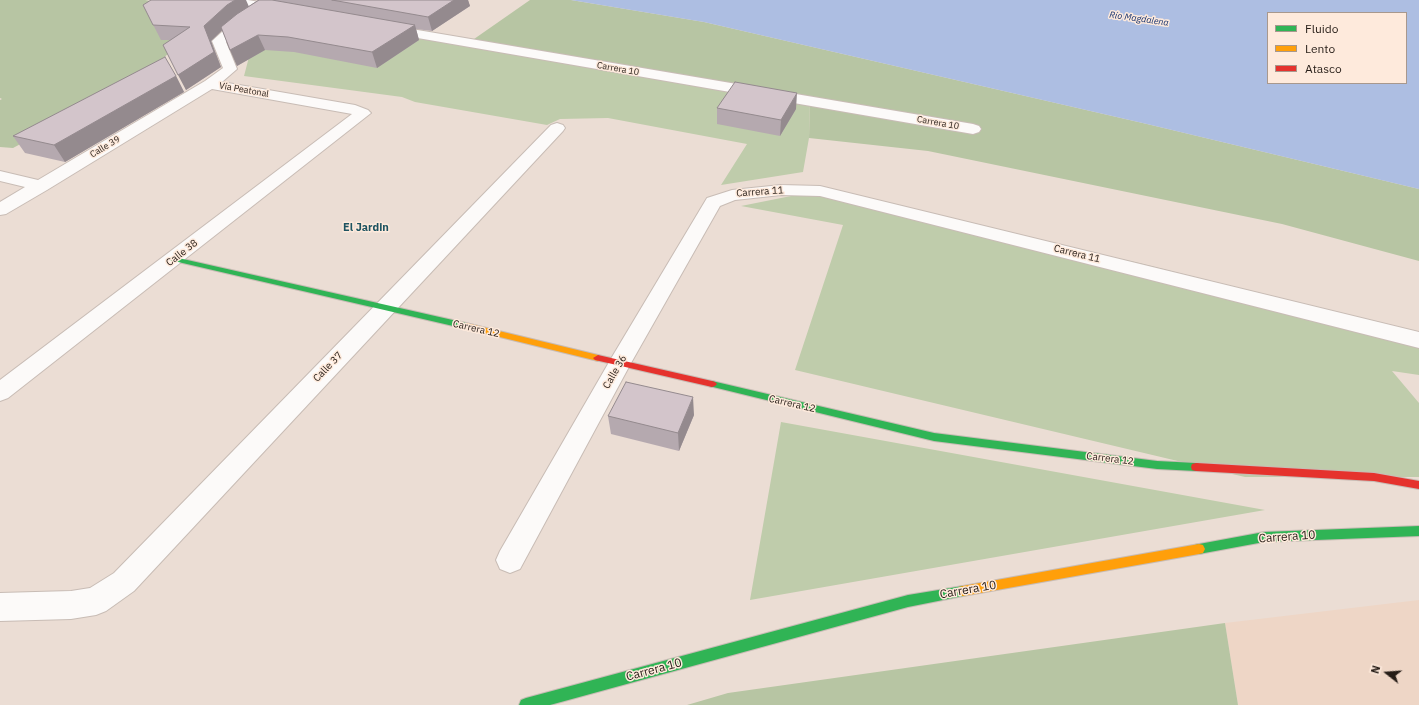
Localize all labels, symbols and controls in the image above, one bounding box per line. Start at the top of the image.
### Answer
water label: Río Magdalena [1109,9,1169,29]
legend [1267,12,1407,84]
text: Fluido [1305,21,1338,36]
text: Lento [1305,41,1335,56]
street label: Carrera 10 [596,60,640,78]
text: Atasco [1305,61,1342,76]
street label: Vía Peatonal [218,80,270,100]
street label: Carrera 10 [916,114,960,132]
street label: Calle 39 [88,134,122,160]
street label: Carrera 11 [736,184,784,200]
district label: El Jardin [343,221,389,235]
street label: Calle 38 [164,237,200,269]
street label: Carrera 11 [1052,242,1102,266]
street label: Carrera 12 [451,318,501,340]
street label: Calle 37 [311,350,345,384]
street label: Calle 36 [601,353,629,391]
street label: Carrera 12 [767,393,817,415]
street label: Carrera 12 [1086,450,1134,468]
street label: Carrera 10 [1258,528,1316,546]
street label: Carrera 10 [939,578,997,602]
north arrow [1367,653,1407,693]
street label: Carrera 10 [625,656,683,684]
text: N [1368,664,1383,675]

